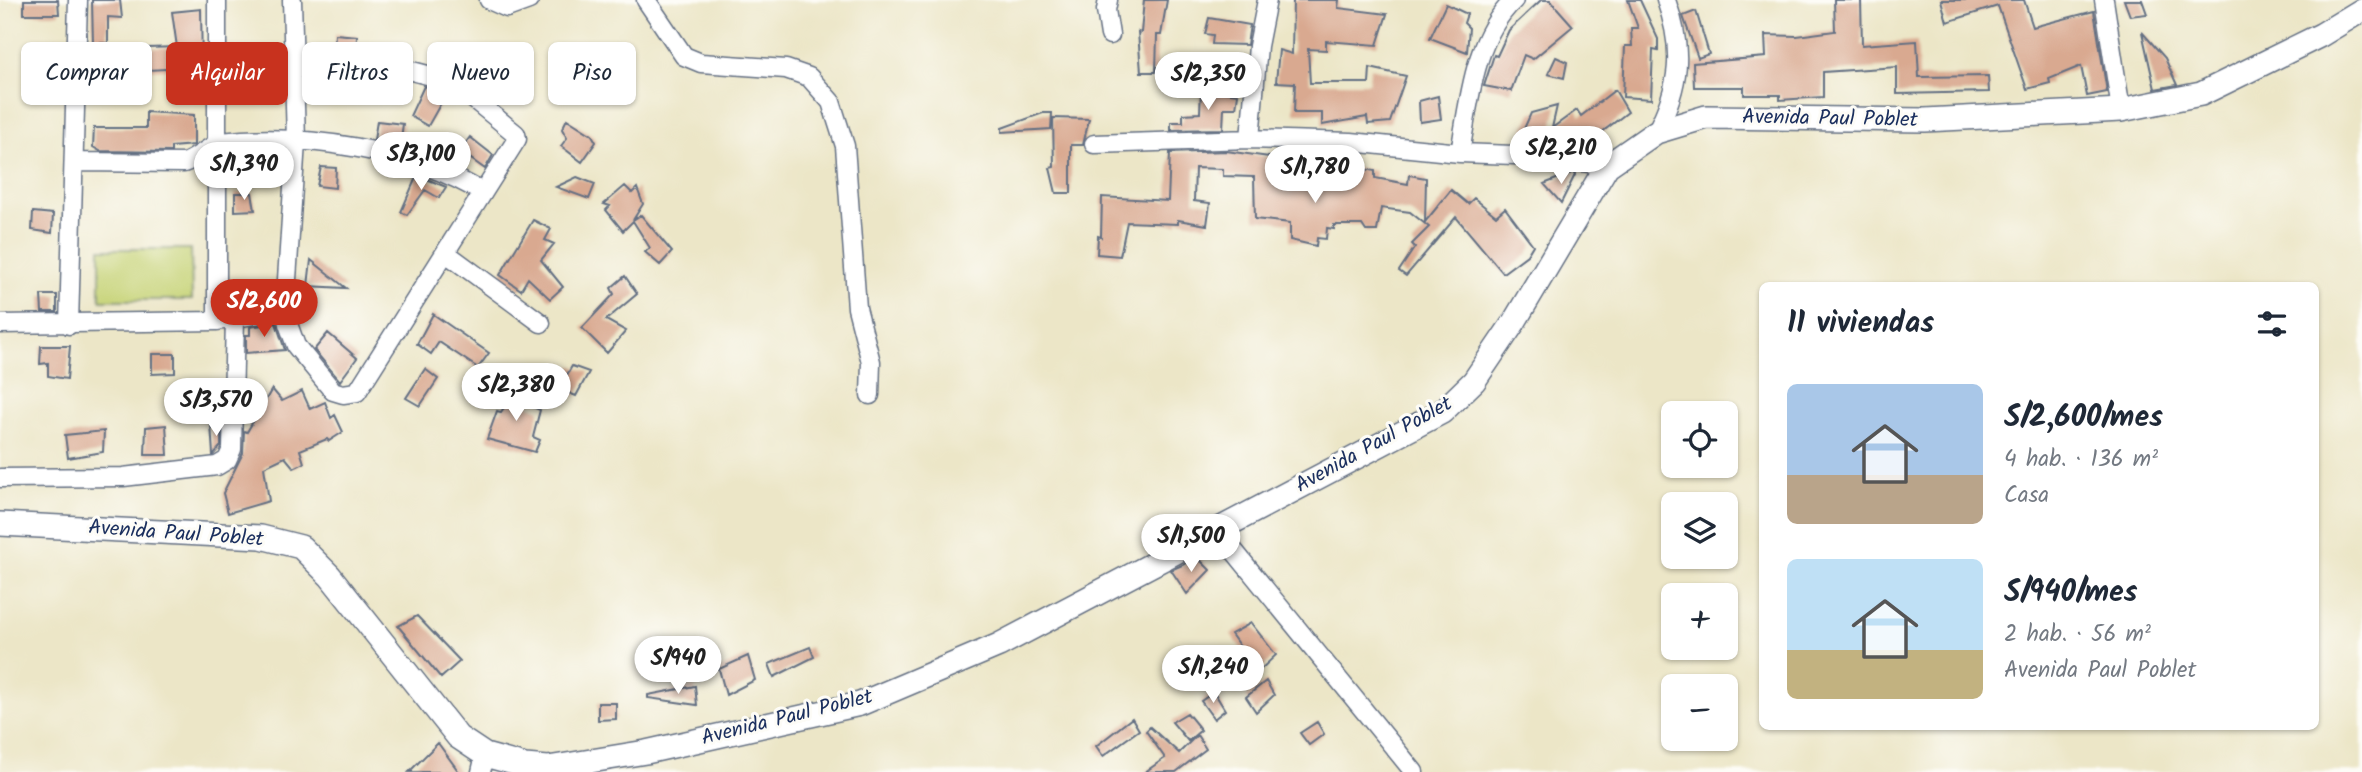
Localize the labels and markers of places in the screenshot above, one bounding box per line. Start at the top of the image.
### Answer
pin: S/2,350 [1143,52,1273,112]
pin: S/2,210 [1496,127,1626,186]
pin: S/3,100 [356,132,486,192]
pin: S/1,390 [179,142,309,202]
pin: S/1,780 [1250,146,1380,205]
pin: S/2,600 [199,280,329,339]
pin: S/2,380 [451,364,581,423]
pin: S/3,570 [151,378,281,438]
pin: S/1,500 [1126,514,1256,574]
pin: S/940 [629,636,727,696]
pin: S/1,240 [1148,646,1278,705]

